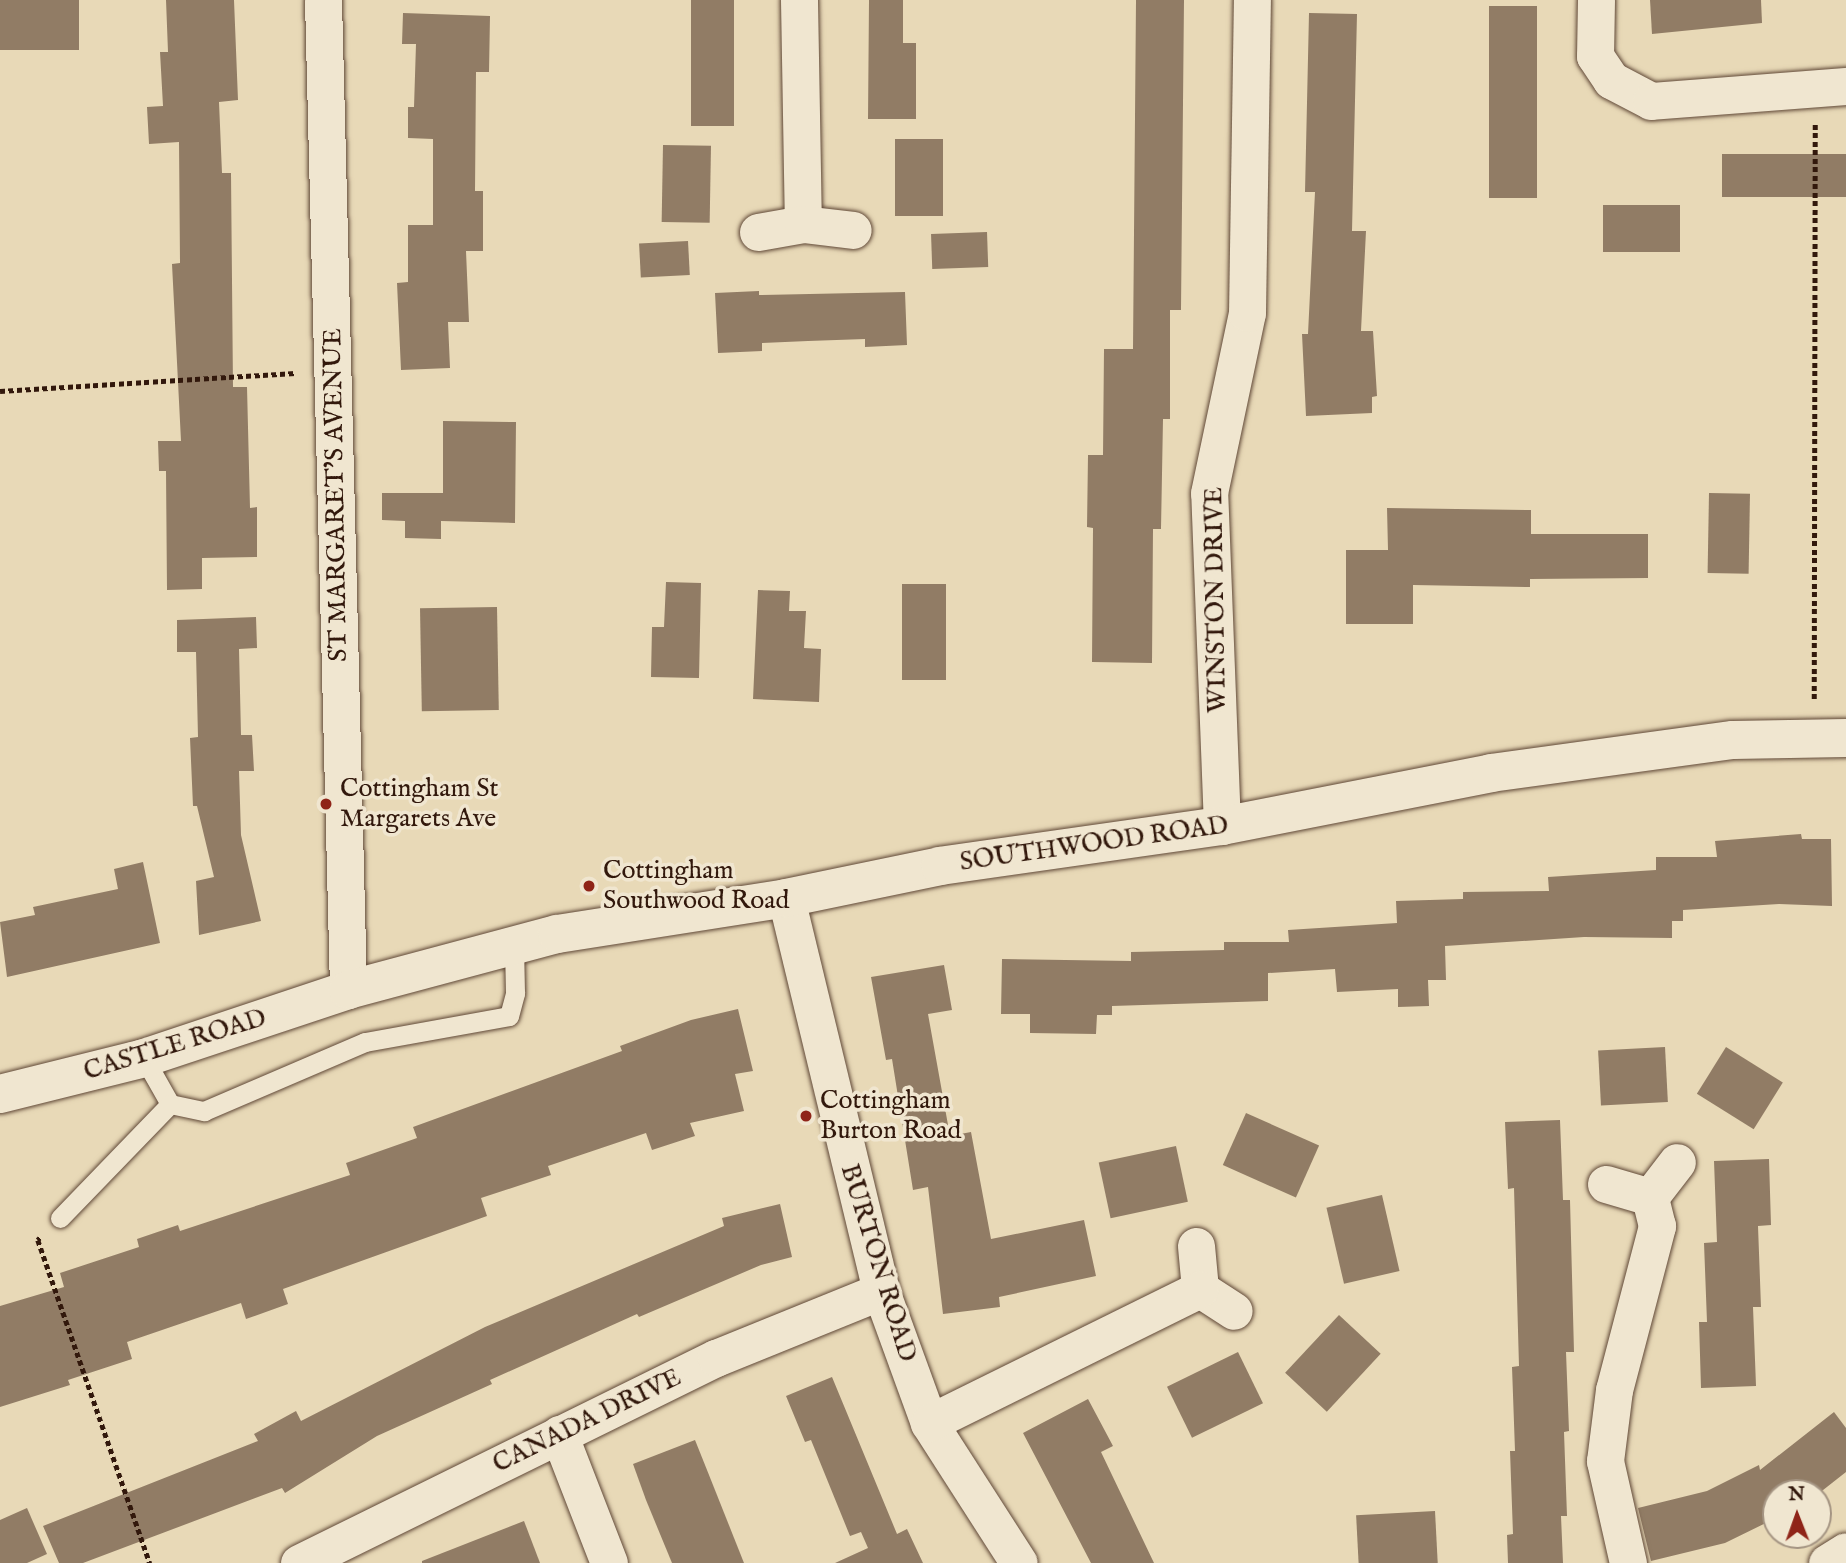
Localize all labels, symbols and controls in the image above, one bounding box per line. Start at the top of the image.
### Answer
street label: ST MARGARET'S AVENUE [317,328,355,662]
street label: WINSTON DRIVE [1198,487,1234,713]
place label: Cottingham St Margarets Ave [340,773,498,834]
marker: Cottingham St Margarets Ave [318,796,334,812]
street label: SOUTHWOOD ROAD [958,810,1230,878]
place label: Cottingham Southwood Road [603,855,789,917]
marker: Cottingham Southwood Road [581,878,597,894]
street label: CASTLE ROAD [80,1002,270,1088]
place label: Cottingham Burton Road [820,1085,961,1146]
marker: Cottingham Burton Road [798,1108,814,1124]
street label: BURTON ROAD [833,1160,923,1366]
street label: CANADA DRIVE [488,1362,686,1480]
north arrow [1762,1479,1832,1549]
text: N [1788,1483,1805,1507]

